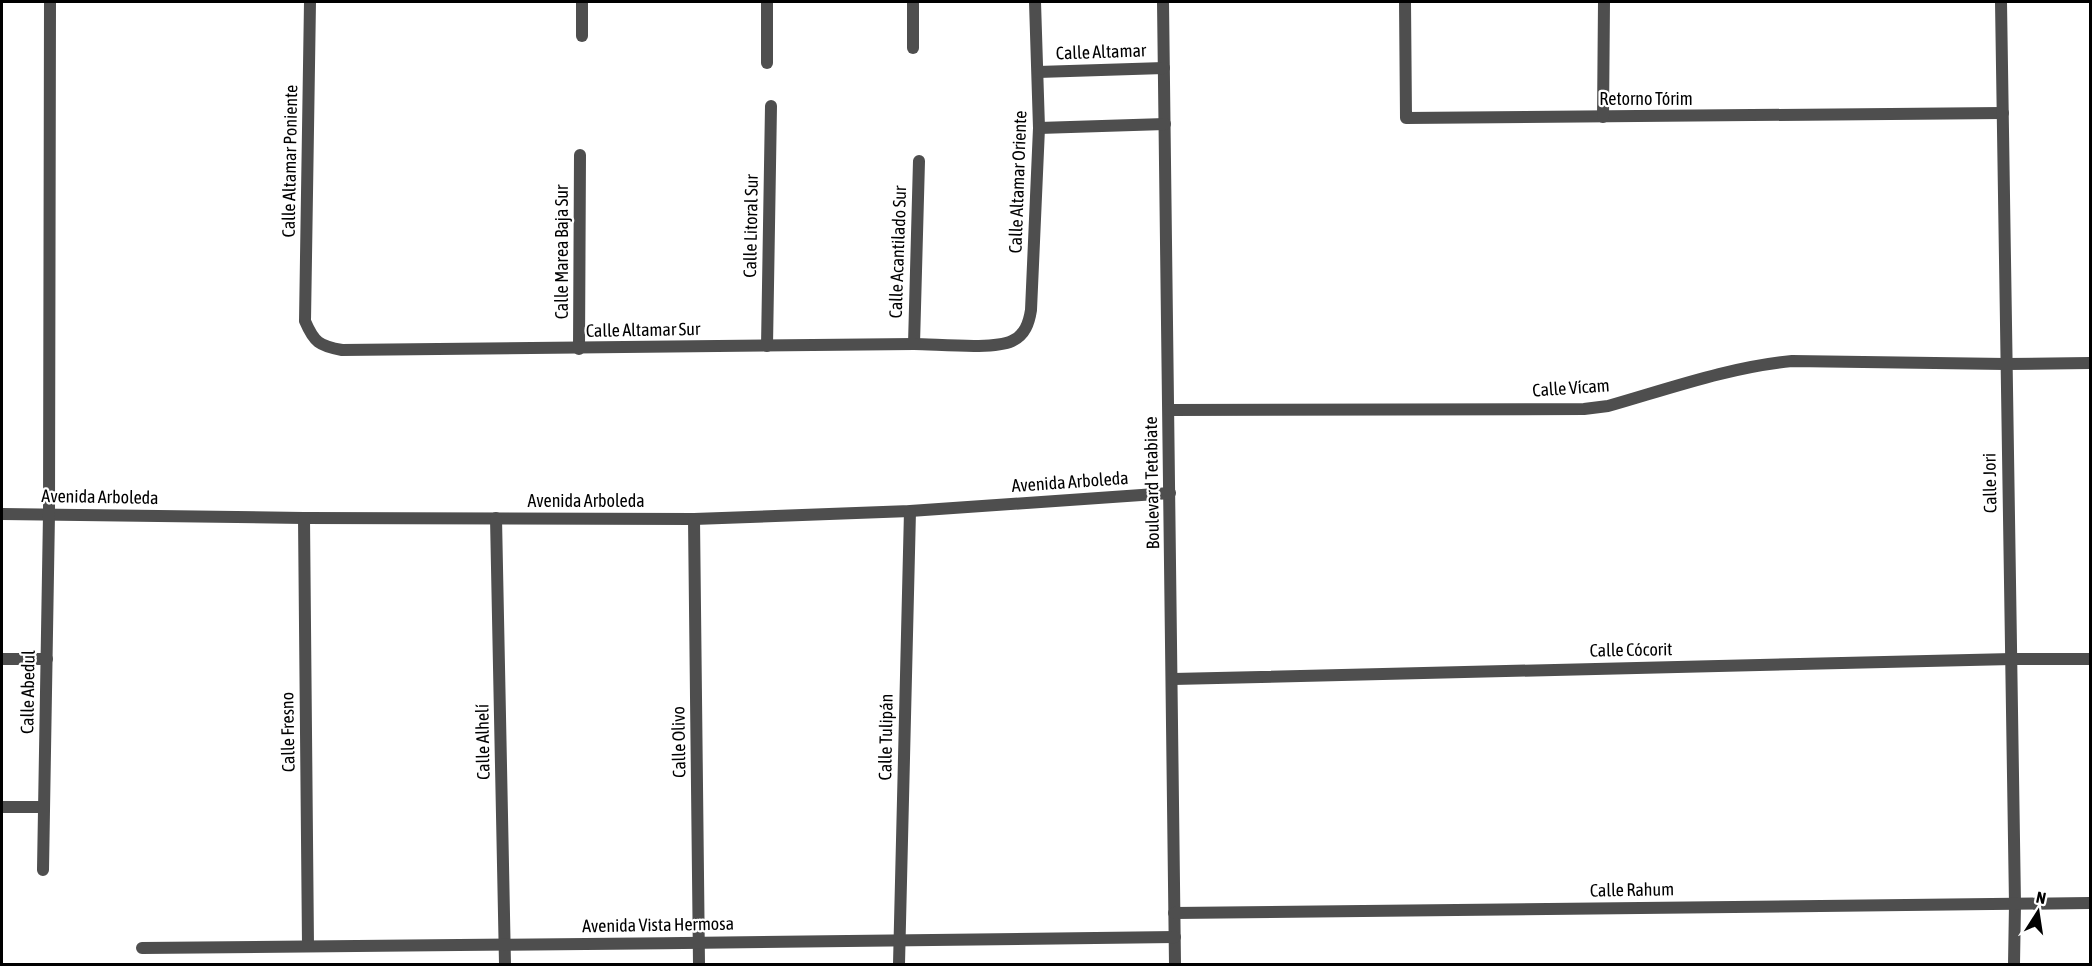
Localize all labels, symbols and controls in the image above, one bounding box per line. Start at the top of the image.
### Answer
street label: Calle Altamar [1056,39,1147,64]
street label: Calle Altamar Poniente [278,84,301,238]
street label: Retorno Tórim [1599,88,1693,109]
street label: Calle Altamar Oriente [1005,110,1030,254]
street label: Calle Litoral Sur [739,174,762,278]
street label: Calle Marea Baja Sur [551,184,572,319]
street label: Calle Acantilado Sur [885,185,910,319]
street label: Calle Altamar Sur [586,318,701,341]
street label: Calle Vícam [1532,374,1610,401]
street label: Boulevard Tetabiate [1140,416,1163,550]
street label: Calle Jori [1978,453,2001,513]
street label: Avenida Arboleda [1011,467,1129,496]
street label: Avenida Arboleda [41,485,159,508]
street label: Avenida Arboleda [527,490,645,511]
street label: Calle Cócorit [1589,638,1673,661]
street label: Calle Abedul [16,650,39,734]
street label: Calle Fresno [276,692,299,772]
street label: Calle Tulipán [874,693,897,781]
street label: Calle Alhelí [471,704,494,780]
street label: Calle Olivo [667,706,690,778]
street label: Calle Rahum [1590,878,1674,901]
north arrow [2008,882,2068,942]
text: N [2035,888,2048,907]
street label: Avenida Vista Hermosa [582,913,734,936]

